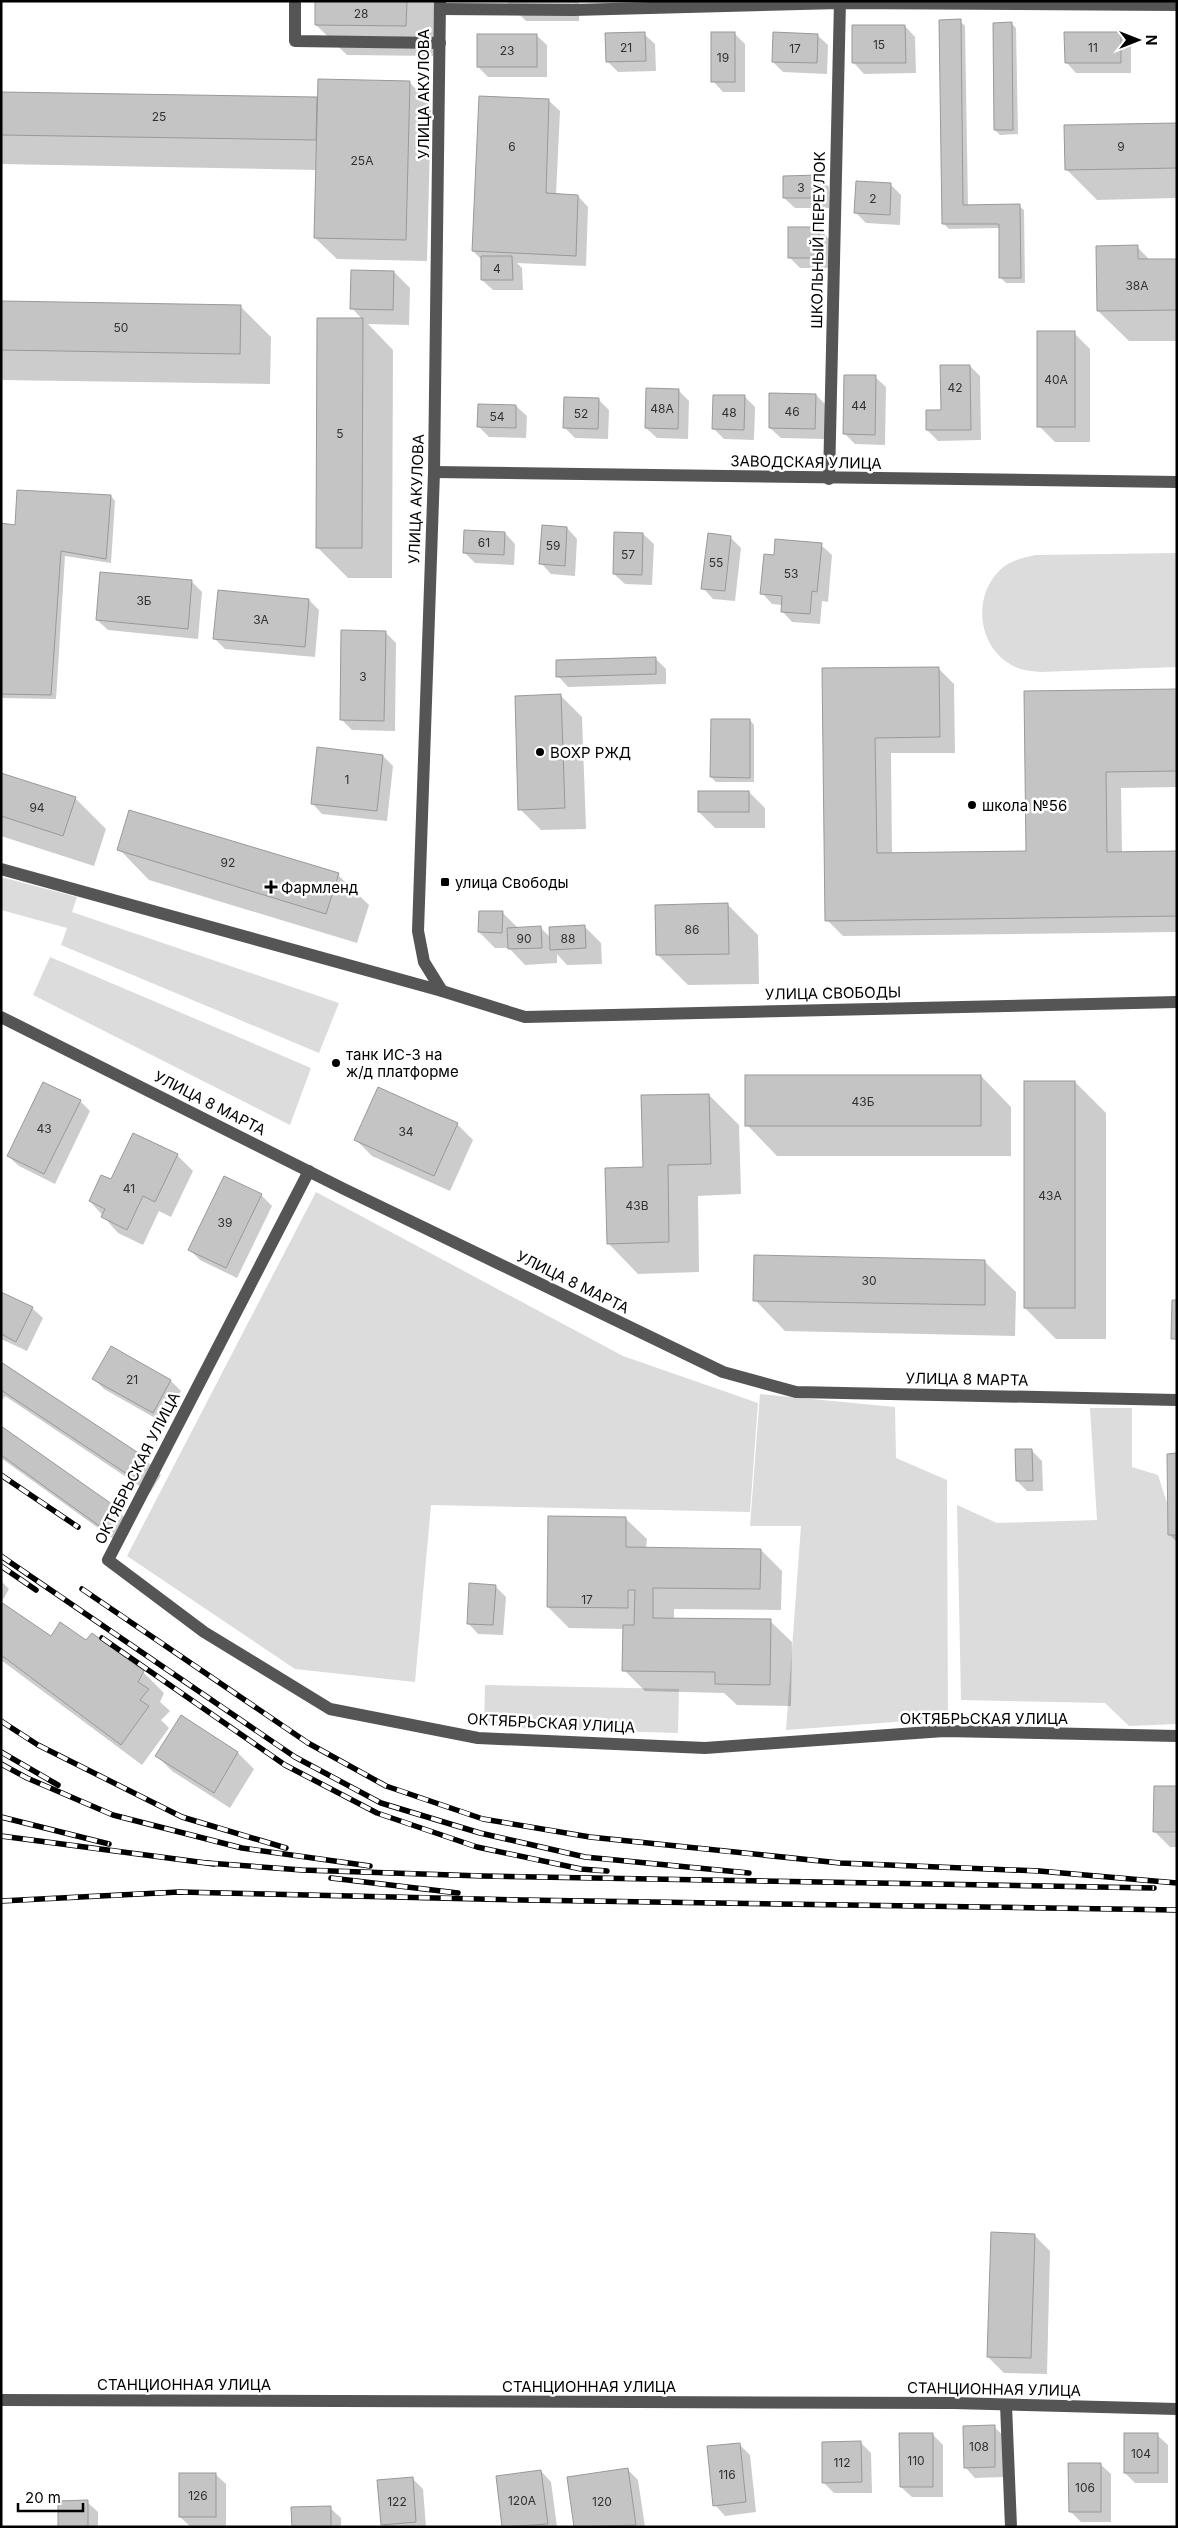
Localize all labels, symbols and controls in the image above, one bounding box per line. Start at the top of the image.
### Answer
house number: 28 [354,6,368,21]
north arrow [1113,15,1163,65]
street label: УЛИЦА АКУЛОВА [414,29,433,159]
text: N [1143,35,1160,45]
house number: 15 [873,37,885,52]
house number: 21 [620,40,632,55]
house number: 11 [1088,40,1098,55]
house number: 17 [789,41,801,56]
house number: 23 [500,43,514,58]
house number: 19 [717,50,729,65]
house number: 25 [152,109,166,124]
house number: 6 [508,139,516,154]
house number: 9 [1117,139,1125,154]
street label: ШКОЛЬНЫЙ ПЕРЕУЛОК [807,151,829,329]
house number: 25А [351,153,373,168]
house number: 3 [797,180,805,195]
house number: 2 [869,191,877,206]
house number: 4 [493,261,501,276]
house number: 38А [1125,278,1149,293]
house number: 50 [114,320,128,335]
house number: 40А [1044,372,1068,387]
house number: 42 [947,380,963,395]
house number: 44 [851,398,867,413]
house number: 48А [650,401,674,416]
house number: 46 [784,404,800,419]
house number: 48 [721,405,737,420]
house number: 52 [574,406,588,421]
house number: 54 [489,409,505,424]
house number: 5 [336,426,344,441]
street label: УЛИЦА АКУЛОВА [404,434,428,564]
street label: ЗАВОДСКАЯ УЛИЦА [730,451,882,473]
house number: 61 [478,535,490,550]
house number: 59 [546,538,560,553]
house number: 57 [621,547,635,562]
house number: 55 [709,555,723,570]
house number: 53 [784,566,798,581]
house number: 3Б [136,593,152,608]
house number: 3А [253,612,269,627]
house number: 3 [359,669,367,684]
place label: ВОХР РЖД [550,743,631,762]
marker: ВОХР РЖД [534,746,546,758]
house number: 1 [345,772,349,787]
place label: школа №56 [982,796,1067,815]
marker: школа №56 [966,799,978,811]
house number: 94 [29,800,45,815]
house number: 92 [221,855,235,870]
place label: улица Свободы [455,873,569,892]
marker: улица Свободы [439,876,451,888]
place label: Фармленд [281,878,358,897]
marker: Фармленд [265,881,277,893]
house number: 86 [685,922,699,937]
house number: 90 [516,931,532,946]
house number: 88 [561,931,575,946]
street label: УЛИЦА СВОБОДЫ [765,982,901,1004]
place label: танк ИС-3 на ж/д платформе [346,1045,459,1081]
marker: танк ИС-3 на ж/д платформе [330,1057,342,1069]
street label: УЛИЦА 8 МАРТА [151,1067,269,1139]
house number: 43Б [852,1094,875,1109]
house number: 43 [36,1121,52,1136]
house number: 34 [398,1124,414,1139]
house number: 41 [123,1181,135,1196]
house number: 43А [1038,1188,1062,1203]
house number: 43В [625,1198,649,1213]
house number: 39 [218,1215,232,1230]
street label: УЛИЦА 8 МАРТА [514,1246,632,1318]
house number: 30 [862,1273,876,1288]
street label: УЛИЦА 8 МАРТА [905,1368,1029,1390]
house number: 21 [126,1372,138,1387]
street label: ОКТЯБРЬСКАЯ УЛИЦА [90,1389,184,1547]
house number: 17 [581,1592,593,1607]
street label: ОКТЯБРЬСКАЯ УЛИЦА [466,1709,636,1737]
street label: ОКТЯБРЬСКАЯ УЛИЦА [900,1709,1068,1728]
street label: СТАНЦИОННАЯ УЛИЦА [97,2375,271,2394]
street label: СТАНЦИОННАЯ УЛИЦА [502,2377,676,2396]
street label: СТАНЦИОННАЯ УЛИЦА [907,2378,1081,2400]
house number: 108 [969,2439,989,2454]
house number: 104 [1131,2446,1151,2461]
house number: 110 [907,2453,925,2468]
house number: 112 [833,2455,851,2470]
house number: 116 [718,2467,736,2482]
scale bar [18,2480,82,2512]
house number: 106 [1075,2480,1095,2495]
text: 20 m [25,2488,61,2507]
house number: 126 [188,2488,208,2503]
house number: 120А [508,2493,536,2508]
house number: 122 [387,2494,407,2509]
house number: 120 [592,2494,612,2509]

